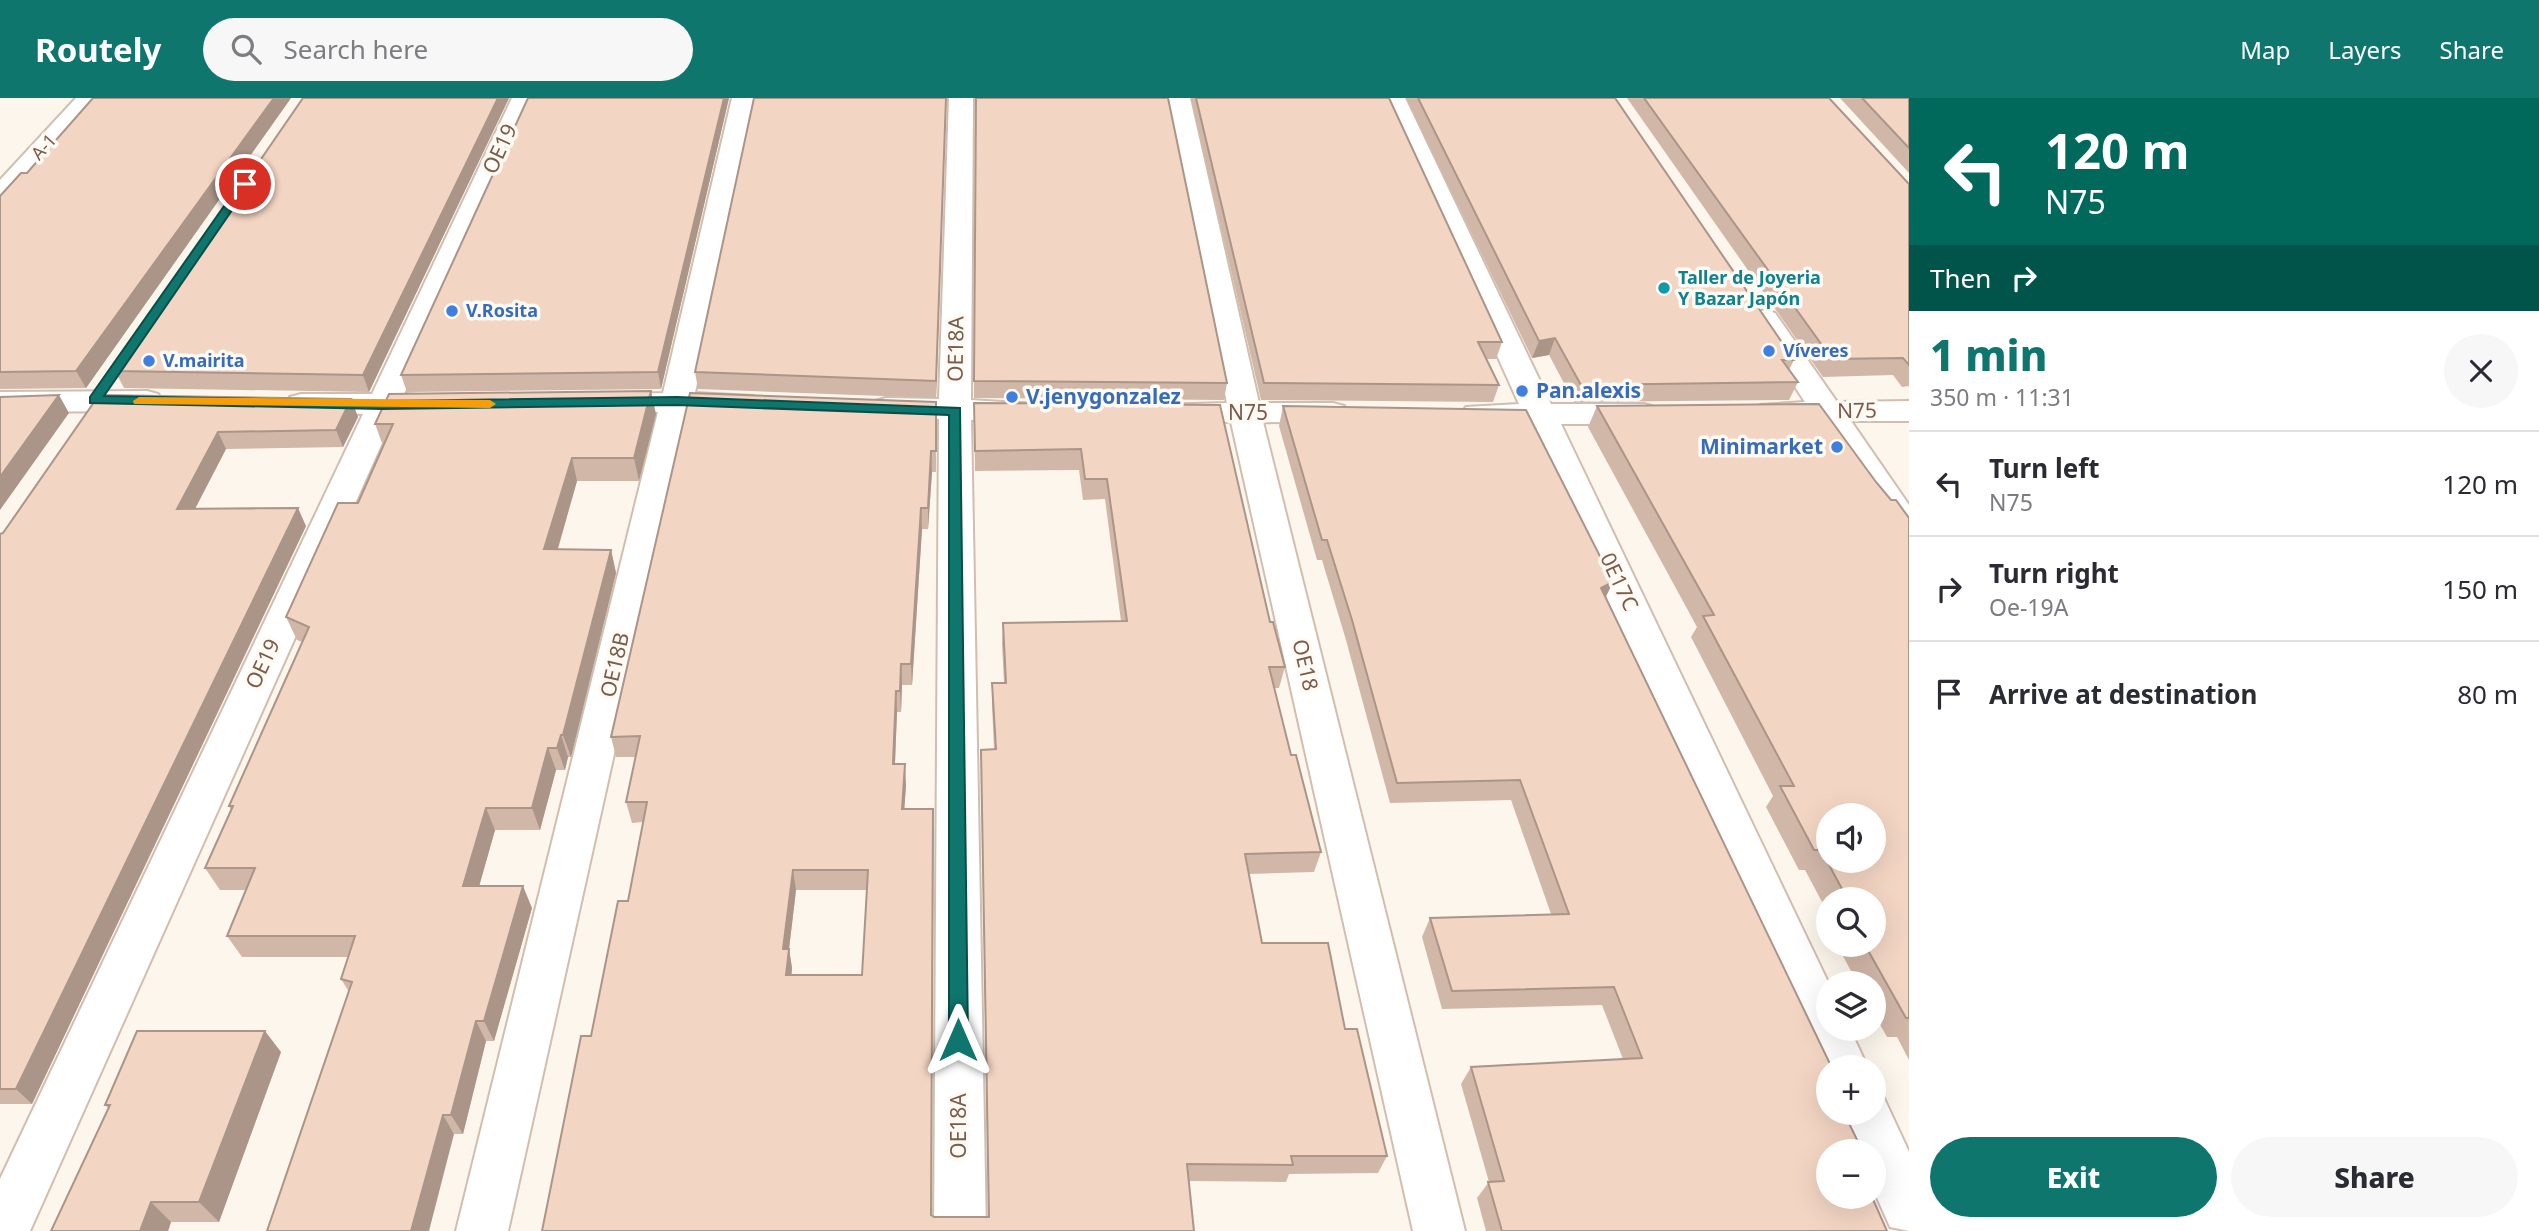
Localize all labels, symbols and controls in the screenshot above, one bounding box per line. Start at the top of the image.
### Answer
search box [203,18,693,81]
text: Routely [35,27,161,72]
icon: search [227,30,265,68]
text: Search here [283,31,428,67]
text: Map [2240,33,2290,66]
text: Layers [2328,33,2402,66]
text: Share [2440,33,2504,66]
text: 120 m [2045,117,2190,183]
street label: OE19 [475,119,523,178]
icon: left [1930,126,2021,217]
street label: A-1 [25,128,61,165]
pin [215,154,275,214]
icon: arrive [226,165,264,203]
text: N75 [2045,180,2106,223]
icon: right [2005,259,2043,297]
text: Then [1930,260,1991,296]
place label: Taller de Joyeria Y Bazar Japón [1678,265,1821,310]
marker: Taller de Joyeria Y Bazar Japón [1656,280,1672,296]
place label: V.Rosita [466,298,538,322]
marker: V.Rosita [444,303,460,319]
street label: OE18A [940,315,970,382]
text: 1 min [1930,326,2047,383]
button: close [2444,334,2518,408]
place label: Víveres [1783,338,1849,362]
marker: Víveres [1761,343,1777,359]
place label: V.mairita [163,348,245,372]
marker: V.mairita [141,353,157,369]
place label: Pan.alexis [1536,376,1641,404]
text: 350 m · 11:31 [1930,381,2074,413]
place label: V.jenygonzalez [1026,382,1181,410]
marker: Pan.alexis [1514,383,1530,399]
marker: V.jenygonzalez [1004,389,1020,405]
street label: N75 [1837,396,1877,424]
street label: N75 [1228,398,1268,426]
place label: Minimarket [1700,432,1823,460]
marker: Minimarket [1829,439,1845,455]
text: Turn left [1989,450,2100,486]
icon: left [1930,465,1968,503]
text: 120 m [2442,466,2518,502]
text: N75 [1989,486,2033,518]
street label: 0E17C [1594,548,1645,615]
text: Turn right [1989,555,2119,591]
icon: right [1930,570,1968,608]
text: 150 m [2442,571,2518,607]
text: Oe-19A [1989,591,2068,623]
street label: OE18B [593,630,635,700]
street label: OE19 [238,634,286,693]
street label: OE18 [1286,636,1325,693]
icon: arrive [1930,675,1968,713]
text: Arrive at destination [1989,676,2258,712]
text: 80 m [2457,676,2518,712]
map controls [1816,803,1886,1209]
button: sound [1816,803,1886,873]
button: search [1816,887,1886,957]
button: layers [1816,971,1886,1041]
position arrow [921,1003,995,1077]
button: + [1816,1055,1886,1125]
street label: OE18A [944,1093,972,1159]
button: Exit [1930,1137,2217,1217]
button: Share [2231,1137,2518,1217]
button: − [1816,1139,1886,1209]

